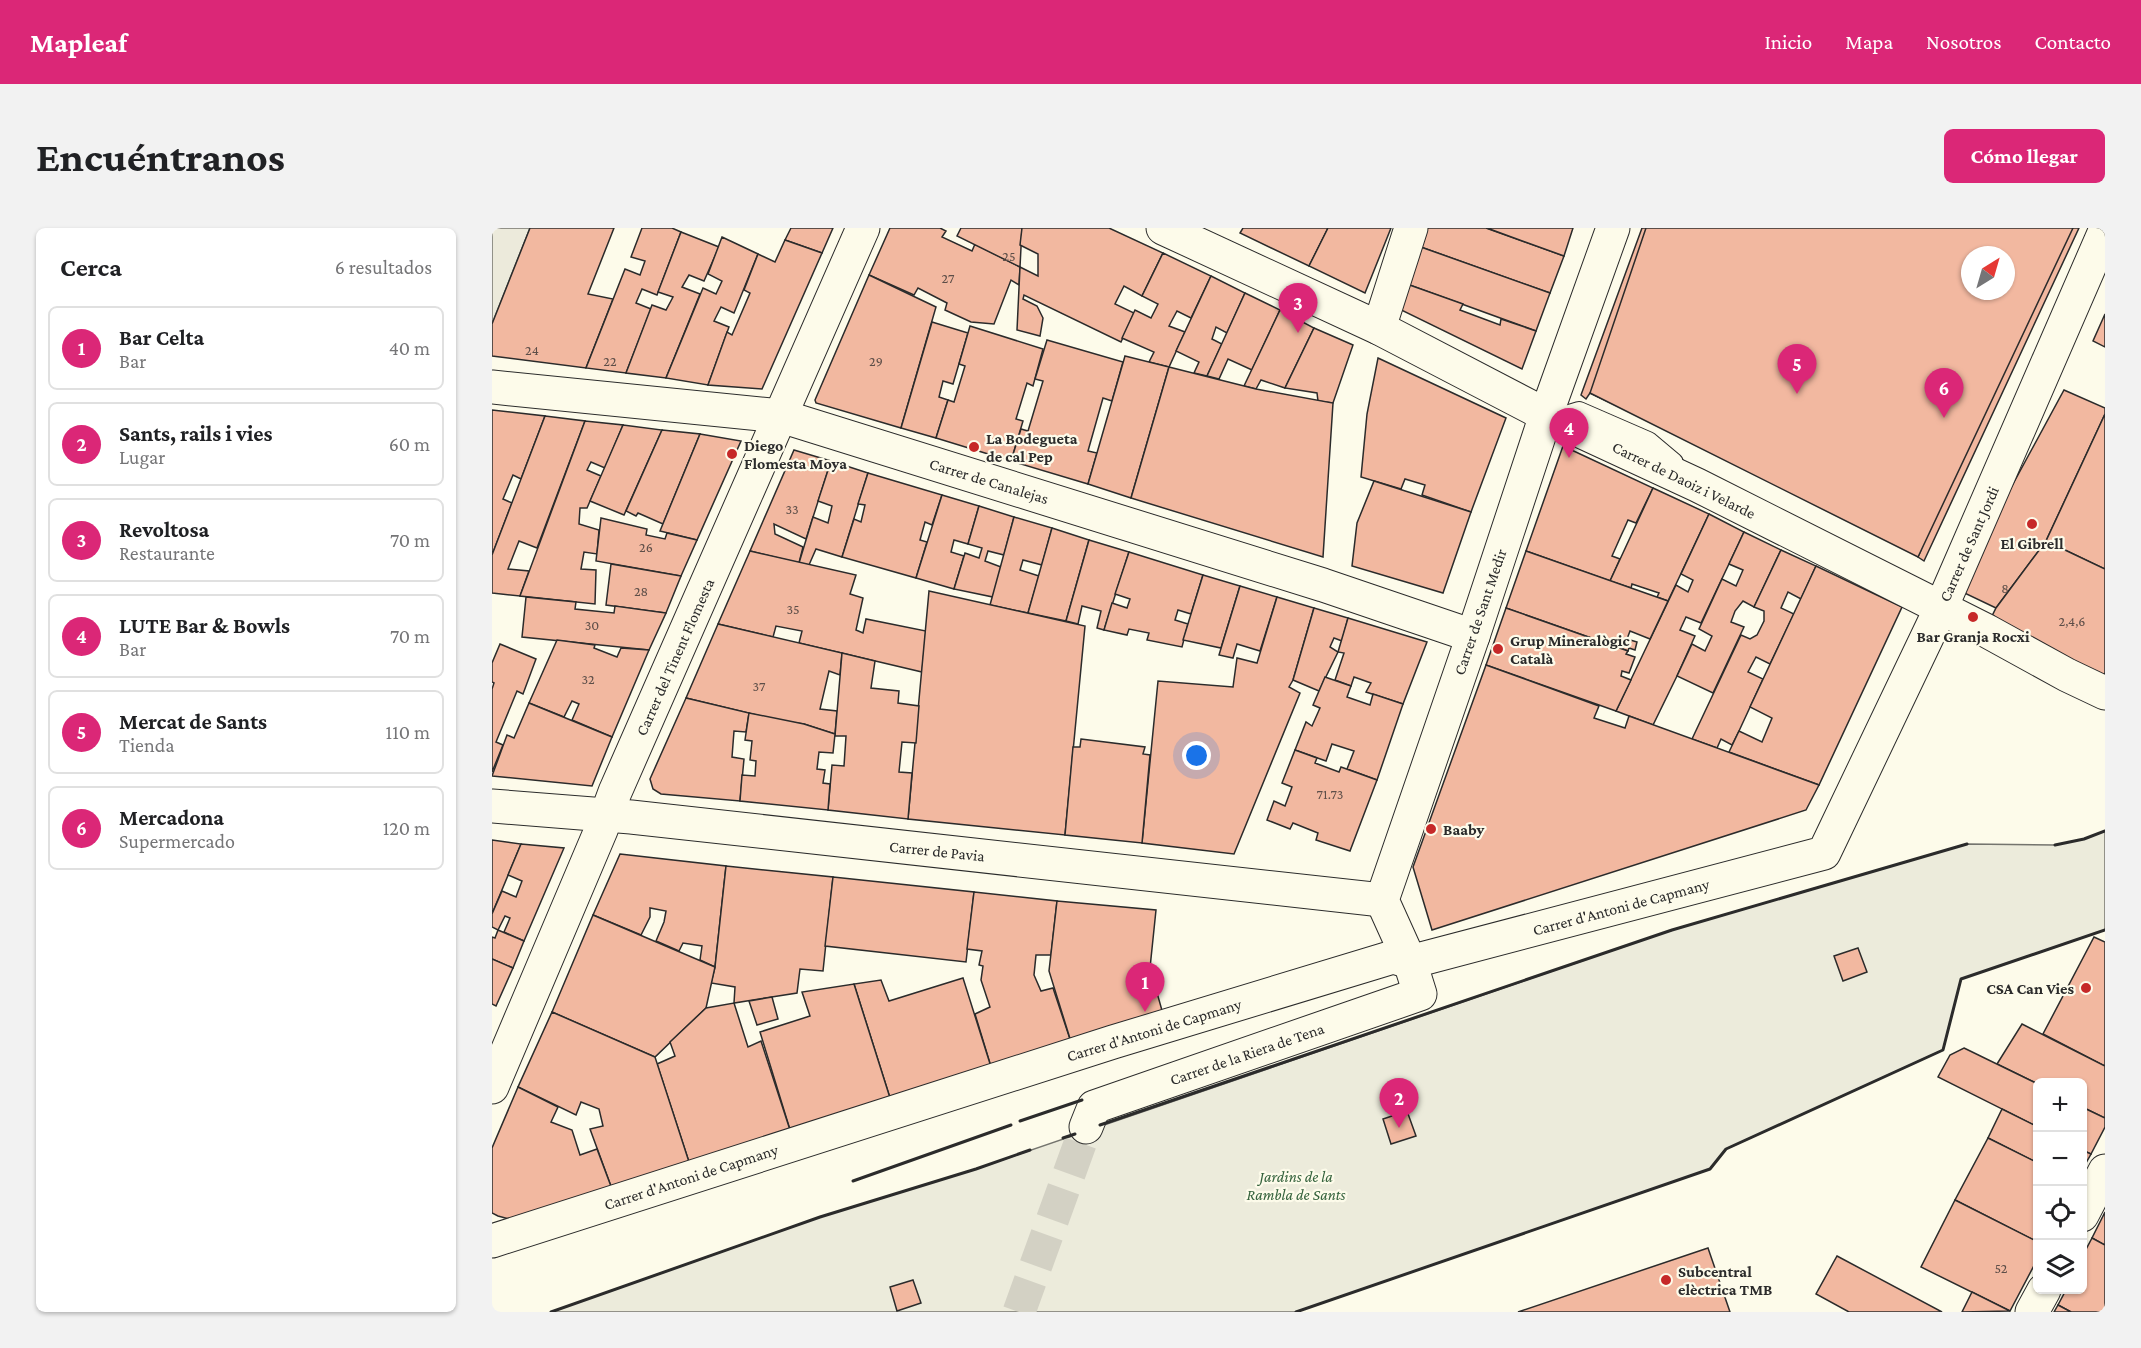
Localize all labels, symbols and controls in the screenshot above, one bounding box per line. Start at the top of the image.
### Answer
text: Mapleaf [30,27,127,58]
text: Inicio [1764,30,1812,54]
text: Mapa [1845,30,1893,54]
text: Nosotros [1926,30,2002,54]
text: Contacto [2035,30,2111,54]
button: Cómo llegar [1944,129,2105,183]
text: Encuéntranos [36,133,285,180]
north arrow [1961,246,2015,300]
house number: 25 [1002,248,1016,264]
text: Cerca [60,253,122,282]
text: 6 resultados [335,256,432,278]
house number: 27 [942,270,955,286]
pin: 3 [1278,284,1318,333]
text: Bar Celta [119,325,204,350]
text: 1 [78,337,85,359]
text: 40 m [389,337,430,359]
house number: 24 [525,342,539,358]
pin: 5 [1778,344,1816,394]
text: Bar [119,350,146,372]
house number: 22 [603,353,617,369]
house number: 29 [869,353,883,369]
pin: 6 [1924,368,1964,418]
pin: 4 [1550,408,1588,458]
text: Sants, rails i vies [119,421,272,446]
place label: La Bodegueta de cal Pep [986,430,1078,465]
text: 2 [76,433,87,455]
text: 60 m [389,433,430,455]
place label: Diego Flomesta Moya [744,437,847,472]
street label: Carrer de Daoiz i Velarde [1610,438,1758,522]
marker: La Bodegueta de cal Pep [967,440,981,454]
text: Lugar [119,446,165,468]
marker: Diego Flomesta Moya [725,447,739,461]
street label: Carrer de Canalejas [927,455,1051,508]
street label: Carrer de Sant Jordi [1936,484,2003,605]
house number: 33 [785,501,799,517]
text: Revoltosa [119,517,209,542]
marker: El Gibrell [2025,517,2039,531]
text: 3 [77,529,86,551]
text: 70 m [390,529,430,551]
place label: El Gibrell [2000,535,2064,552]
house number: 26 [639,539,653,555]
text: Restaurante [119,542,215,564]
street label: Carrer de Sant Medir [1450,546,1510,677]
street label: Carrer del Tinent Flomesta [633,575,718,738]
house number: 8 [2001,580,2009,596]
house number: 28 [634,583,648,599]
house number: 35 [786,601,800,617]
marker: Bar Granja Rocxi [1966,610,1980,624]
text: LUTE Bar & Bowls [119,613,290,638]
house number: 2,4,6 [2059,613,2085,629]
house number: 30 [585,617,599,633]
text: 4 [76,625,87,647]
text: 70 m [390,625,430,647]
place label: Bar Granja Rocxi [1916,628,2030,646]
place label: Grup Mineralògic Català [1510,632,1630,667]
text: Bar [119,638,146,660]
marker: Grup Mineralògic Català [1491,642,1505,656]
house number: 32 [581,671,595,687]
house number: 37 [753,678,766,694]
text: Mercat de Sants [119,709,267,734]
text: 5 [77,721,86,743]
text: 110 m [386,721,430,743]
text: Tienda [119,734,174,756]
your location [1182,741,1211,770]
house number: 71.73 [1317,786,1343,802]
text: Mercadona [119,805,224,830]
text: 6 [76,817,87,839]
text: 120 m [383,817,430,839]
place label: Baaby [1443,821,1485,838]
marker: Baaby [1424,822,1438,836]
text: Supermercado [119,830,235,852]
street label: Carrer de Pavia [888,838,986,865]
street label: Carrer d'Antoni de Capmany [1531,875,1712,940]
pin: 1 [1126,962,1164,1012]
place label: CSA Can Vies [1986,980,2074,997]
marker: CSA Can Vies [2079,981,2093,995]
street label: Carrer d'Antoni de Capmany [1065,995,1244,1066]
street label: Carrer de la Riera de Tena [1168,1019,1327,1088]
pin: 2 [1380,1078,1418,1128]
map controls [2033,1078,2087,1294]
button: + [2033,1078,2087,1132]
button: − [2033,1132,2087,1186]
street label: Carrer d'Antoni de Capmany [602,1141,781,1214]
park label: Jardins de la Rambla de Sants [1247,1168,1345,1203]
button: locate [2033,1186,2087,1240]
button: layers [2033,1240,2087,1294]
house number: 52 [1995,1260,2008,1276]
place label: Subcentral elèctrica TMB [1678,1263,1772,1298]
marker: Subcentral elèctrica TMB [1659,1273,1673,1287]

